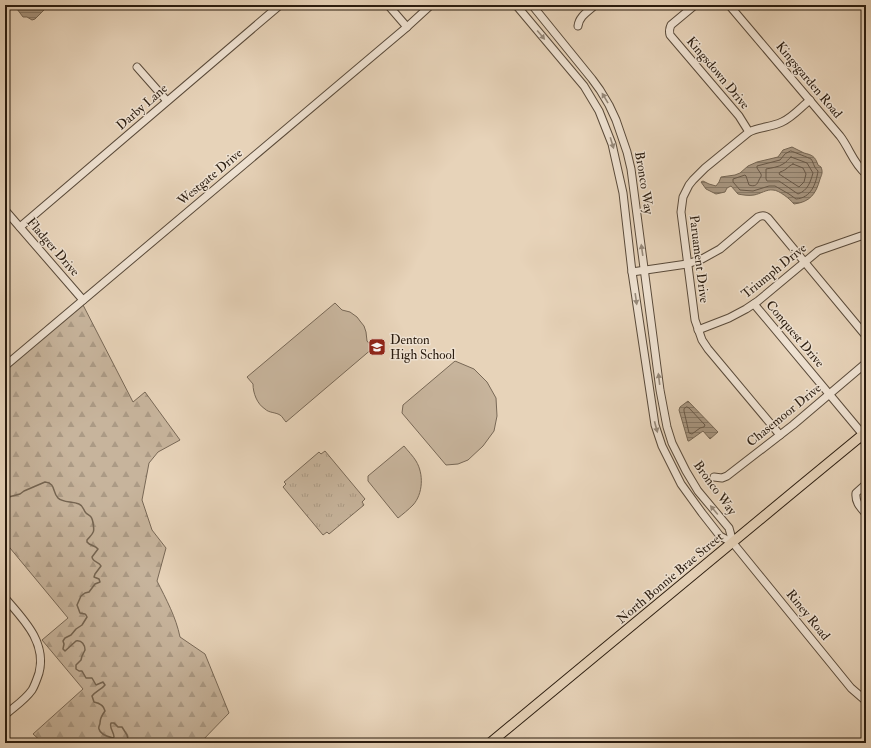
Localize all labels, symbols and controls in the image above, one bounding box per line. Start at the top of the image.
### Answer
one-way arrow [537,30,546,40]
street label: Kingsdown Drive [683,33,753,113]
street label: Kingsgarden Road [772,38,846,122]
street label: Darby Lane [113,80,172,134]
one-way arrow [601,92,608,104]
one-way arrow [609,137,615,149]
street label: Westgate Drive [173,145,246,210]
street label: Bronco Way [630,150,657,216]
street label: Fladger Drive [23,214,83,280]
street label: Paruament Drive [686,214,712,304]
street label: Triumph Drive [738,240,811,303]
one-way arrow [639,244,645,256]
one-way arrow [633,293,639,305]
street label: Conquest Drive [762,297,828,371]
place label: Denton High School [390,332,456,363]
school or university icon: Denton High School [367,337,387,357]
one-way arrow [656,373,662,385]
street label: Chasemoor Drive [743,380,825,450]
one-way arrow [653,422,659,434]
street label: Bronco Way [689,458,740,519]
one-way arrow [709,504,718,515]
street label: North Bonnie Brae Street [613,529,727,627]
street label: Riney Road [782,586,834,645]

